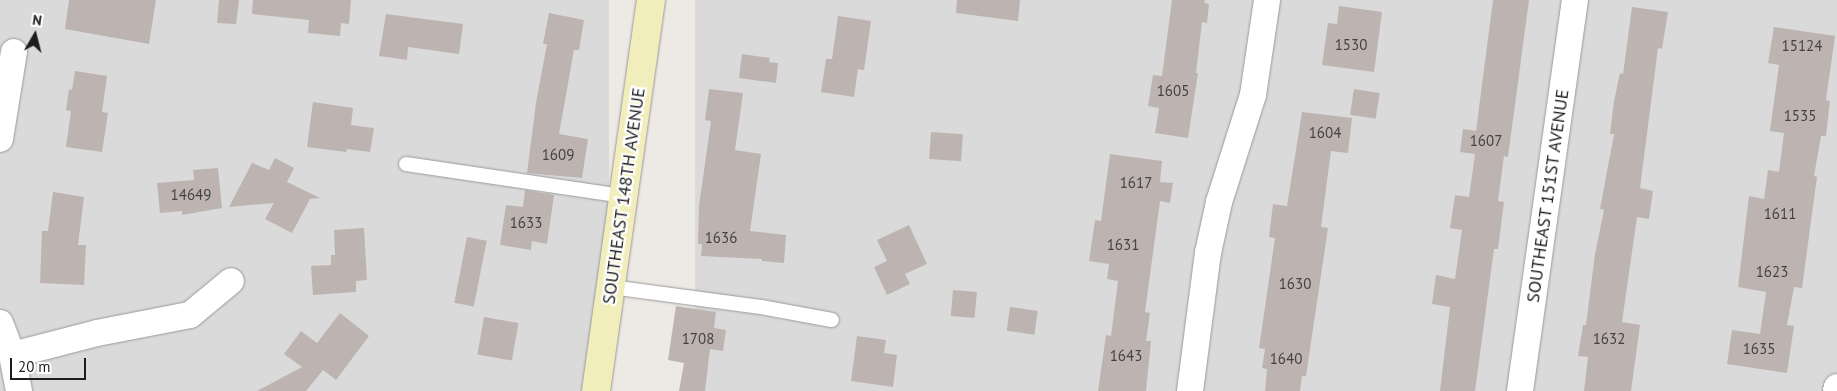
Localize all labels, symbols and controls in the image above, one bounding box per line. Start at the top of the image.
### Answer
north arrow [10,10,60,60]
text: N [31,11,43,30]
house number: 1530 [1335,36,1367,54]
house number: 15124 [1782,37,1822,55]
house number: 1605 [1157,82,1189,100]
street label: SOUTHEAST 148TH AVENUE [598,86,650,306]
street label: SOUTHEAST 151ST AVENUE [1522,87,1574,305]
house number: 1535 [1784,107,1816,125]
house number: 1604 [1309,124,1341,142]
house number: 1607 [1470,132,1502,150]
house number: 1609 [542,146,574,164]
house number: 1617 [1120,174,1152,192]
house number: 14649 [171,186,211,204]
house number: 1611 [1764,205,1796,223]
house number: 1633 [510,214,542,232]
house number: 1636 [705,229,737,247]
house number: 1631 [1107,236,1139,254]
house number: 1623 [1756,263,1788,281]
house number: 1630 [1279,275,1311,293]
house number: 1708 [682,330,714,348]
house number: 1632 [1593,330,1625,348]
house number: 1635 [1743,340,1775,358]
house number: 1643 [1110,347,1142,365]
scale bar [12,348,89,380]
house number: 1640 [1270,350,1302,368]
text: 20 m [18,357,51,376]

